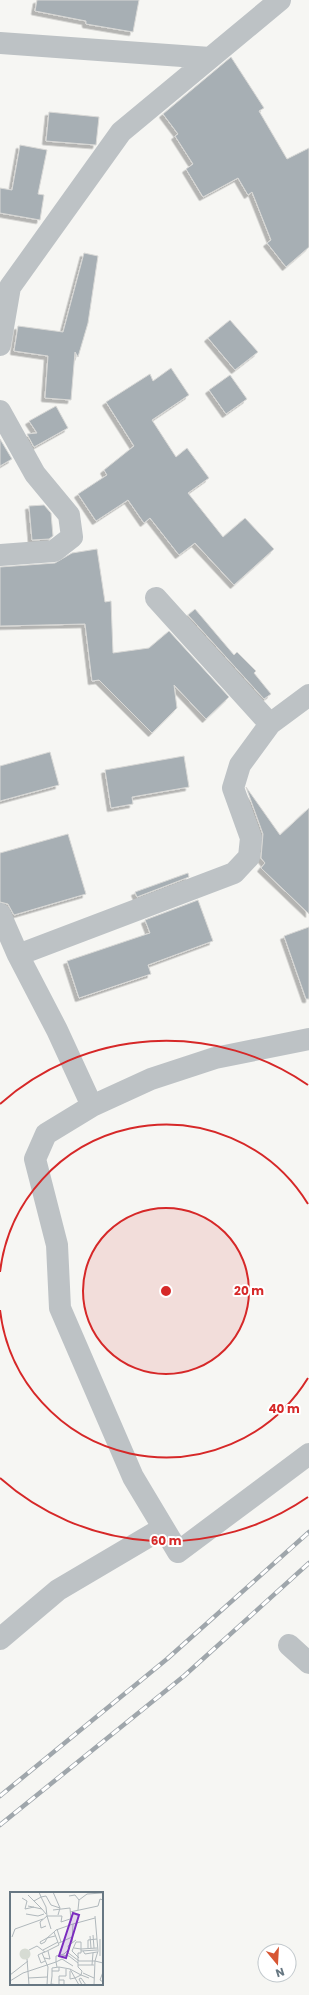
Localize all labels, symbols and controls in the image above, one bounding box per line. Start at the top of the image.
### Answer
text: 20 m [234,1282,264,1299]
centre of rings [159,1284,173,1298]
text: 40 m [268,1400,300,1417]
text: 60 m [151,1532,182,1549]
inset map [10,1892,103,1985]
north arrow [257,1943,297,1983]
text: N [274,1964,287,1981]

